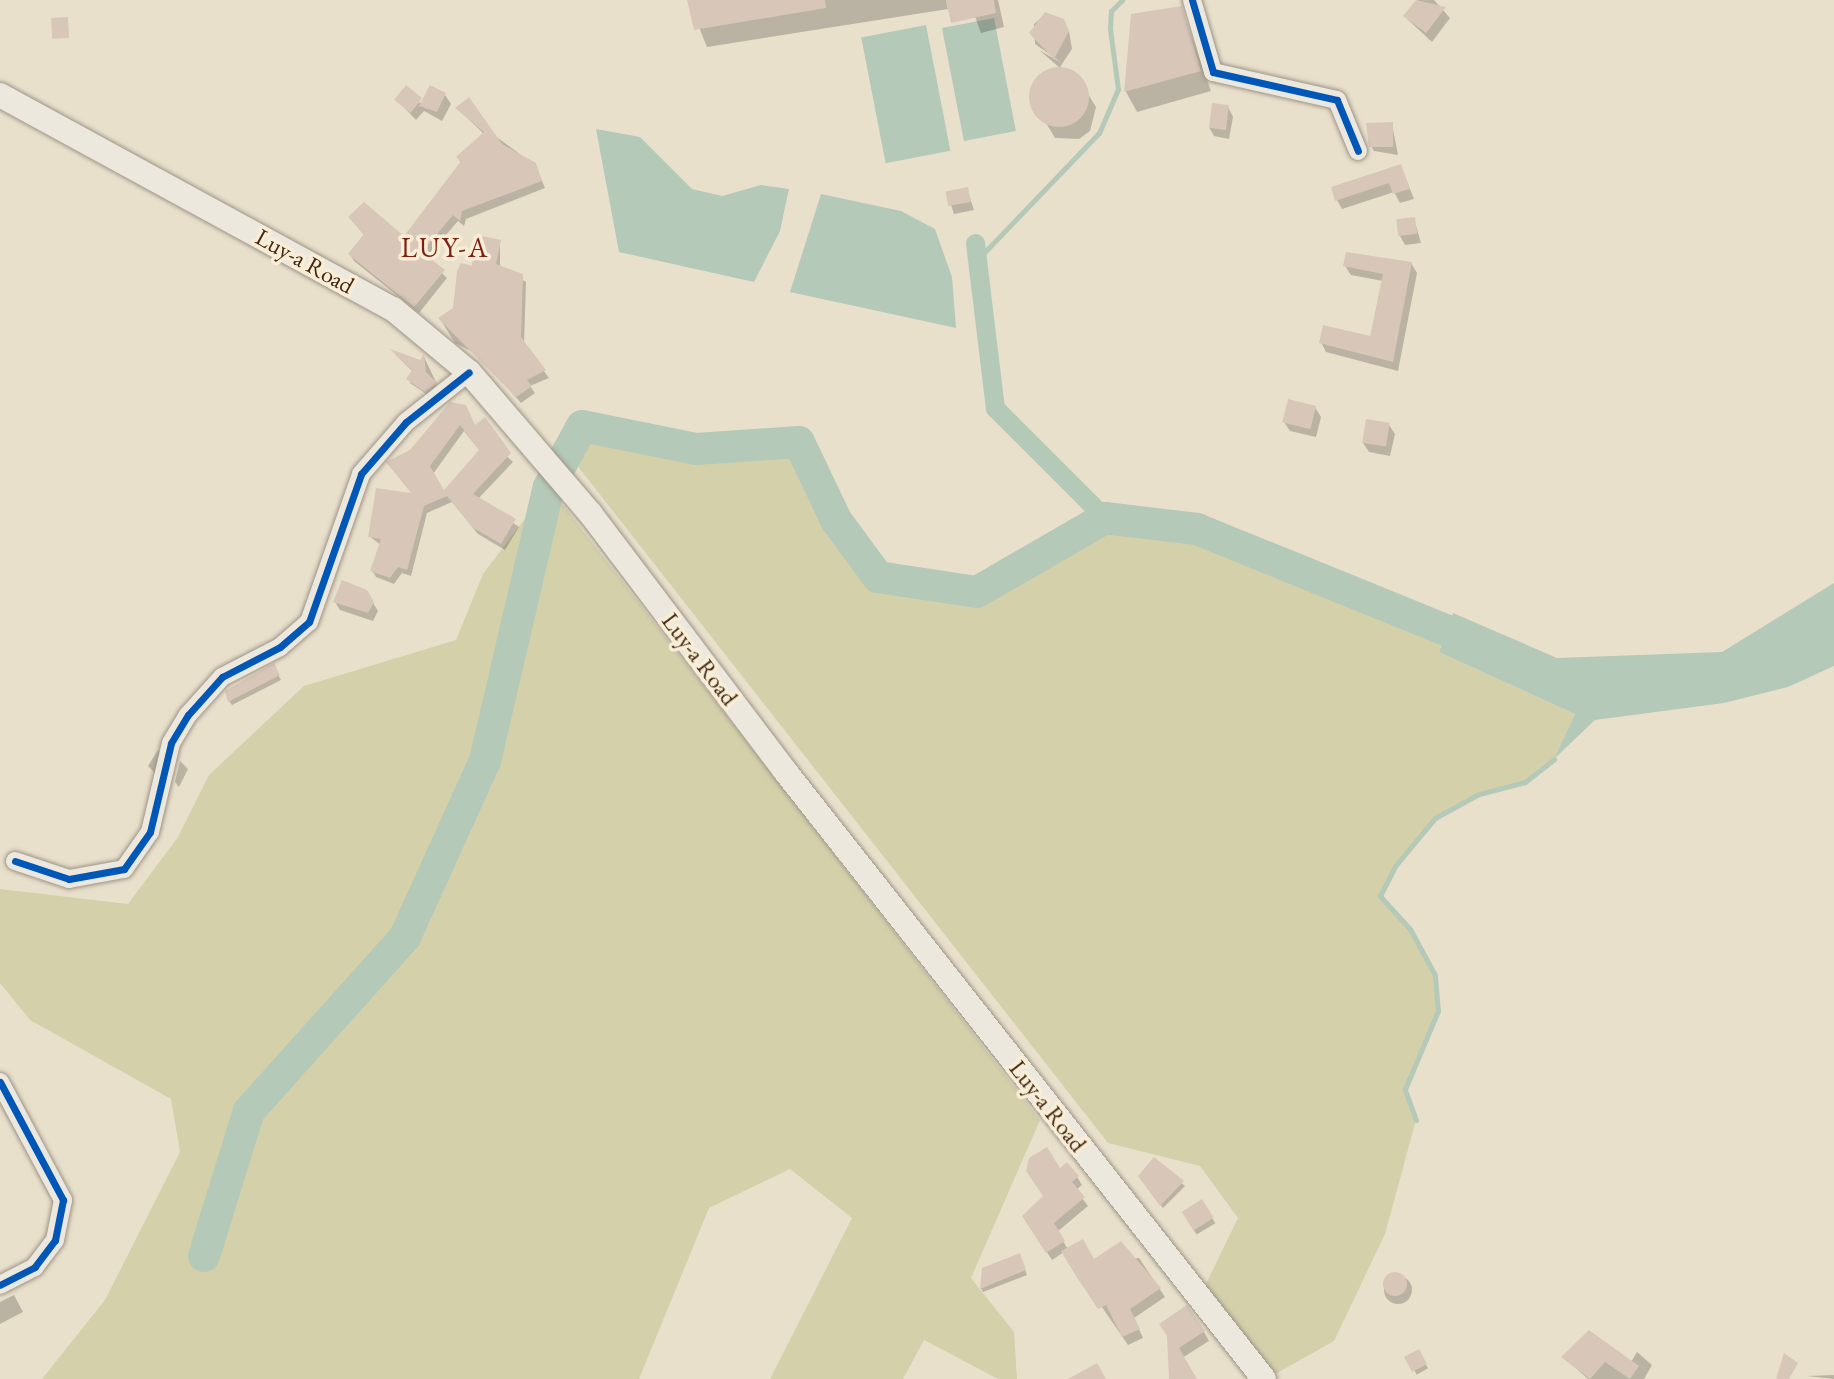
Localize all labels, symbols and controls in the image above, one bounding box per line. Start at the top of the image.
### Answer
street label: Luy-a Road [251,222,359,300]
district label: LUY-A [401,230,489,264]
street label: Luy-a Road [656,607,744,711]
street label: Luy-a Road [1003,1054,1093,1158]

